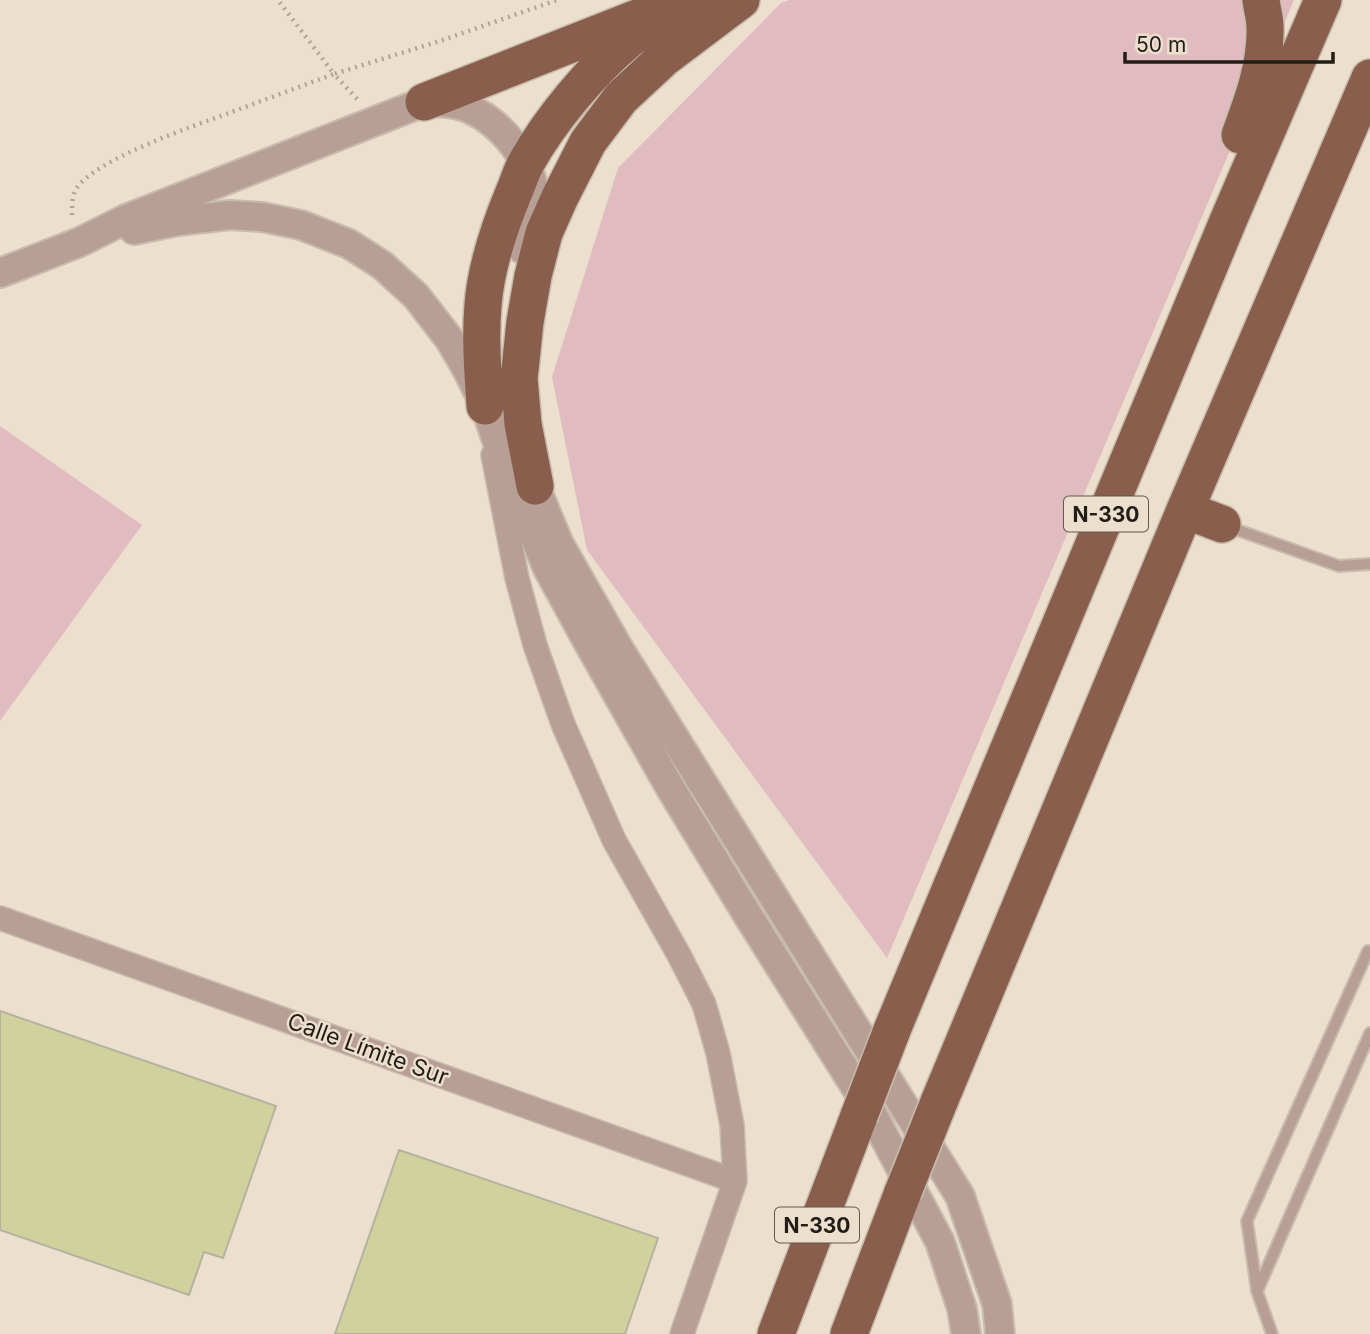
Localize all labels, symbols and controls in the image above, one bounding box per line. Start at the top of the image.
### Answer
scale bar [1125,21,1333,65]
text: 50 m [1136,32,1186,57]
road number: N-330 [1064,496,1148,532]
street label: Calle Límite Sur [284,1007,453,1091]
road number: N-330 [775,1208,859,1242]

